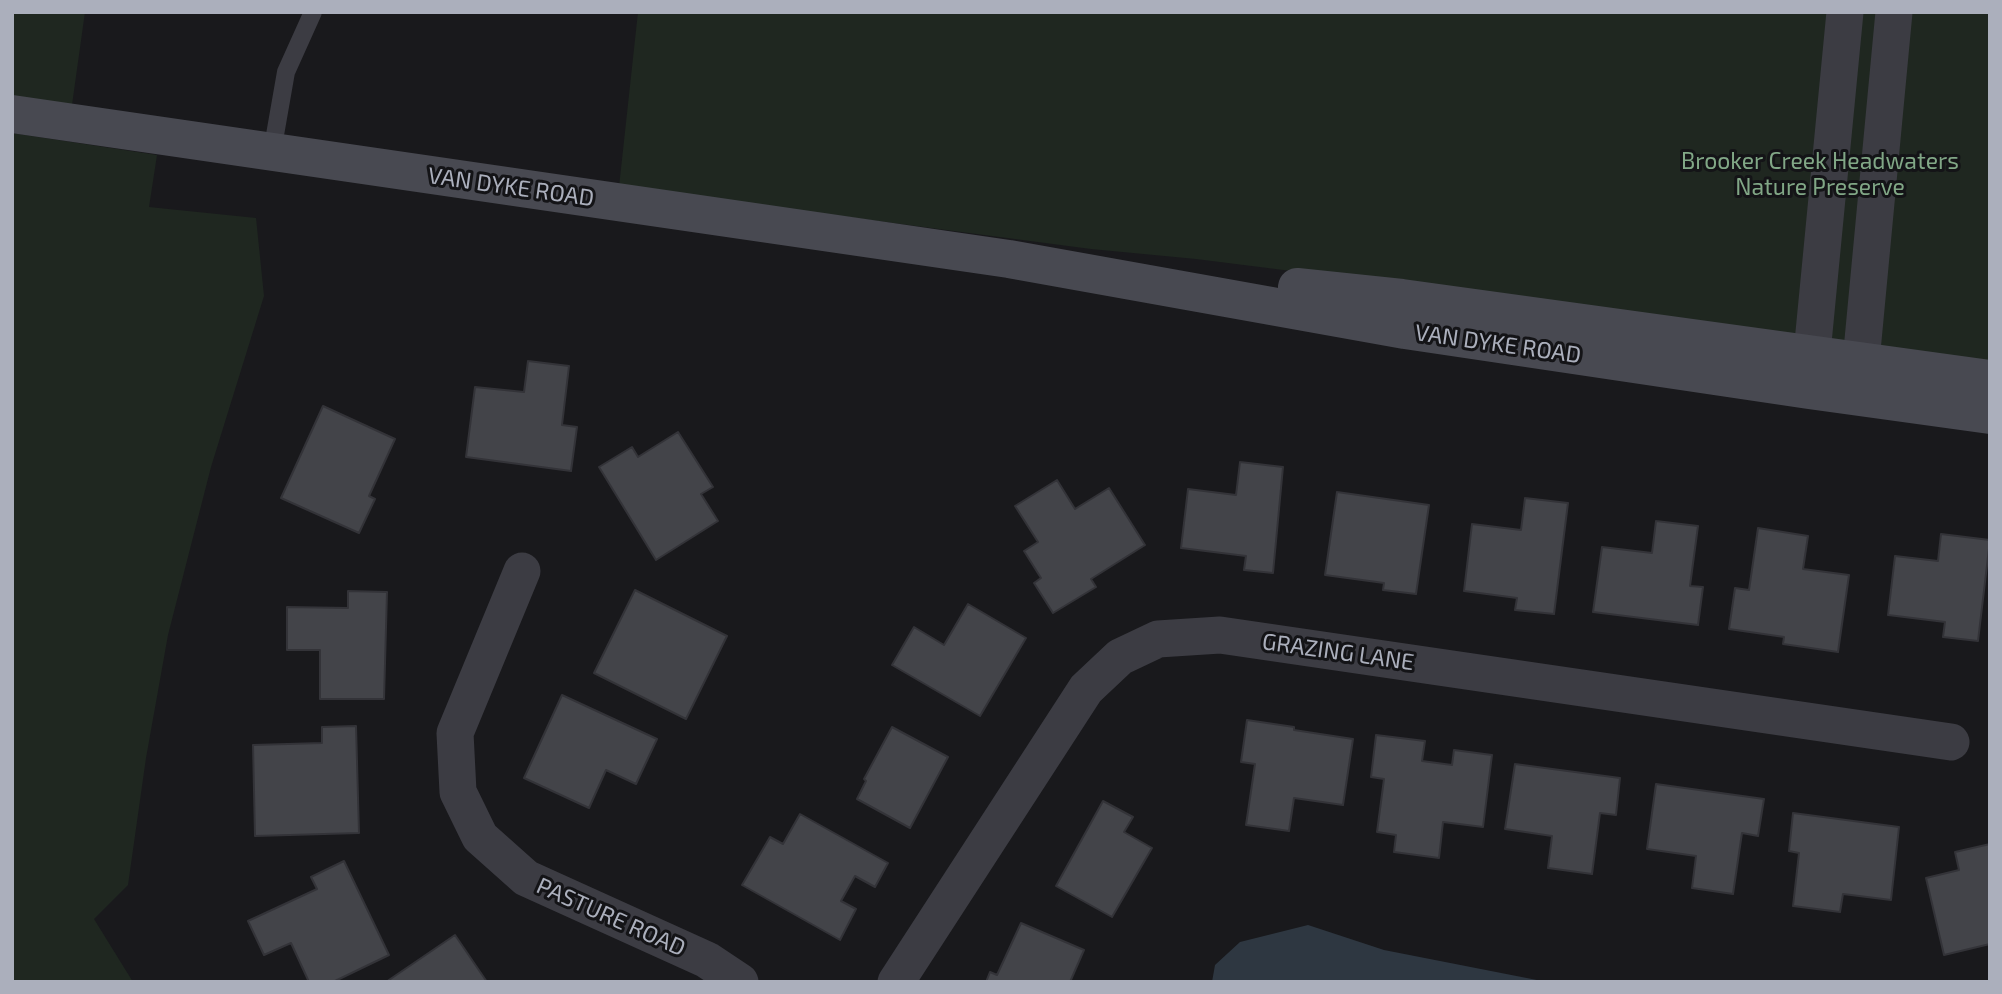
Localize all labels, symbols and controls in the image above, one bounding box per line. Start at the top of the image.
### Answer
park label: Brooker Creek Headwaters Nature Preserve [1681,147,1959,201]
street label: VAN DYKE ROAD [426,162,596,212]
street label: VAN DYKE ROAD [1413,319,1583,369]
street label: GRAZING LANE [1260,628,1416,676]
street label: PASTURE ROAD [532,872,690,962]

